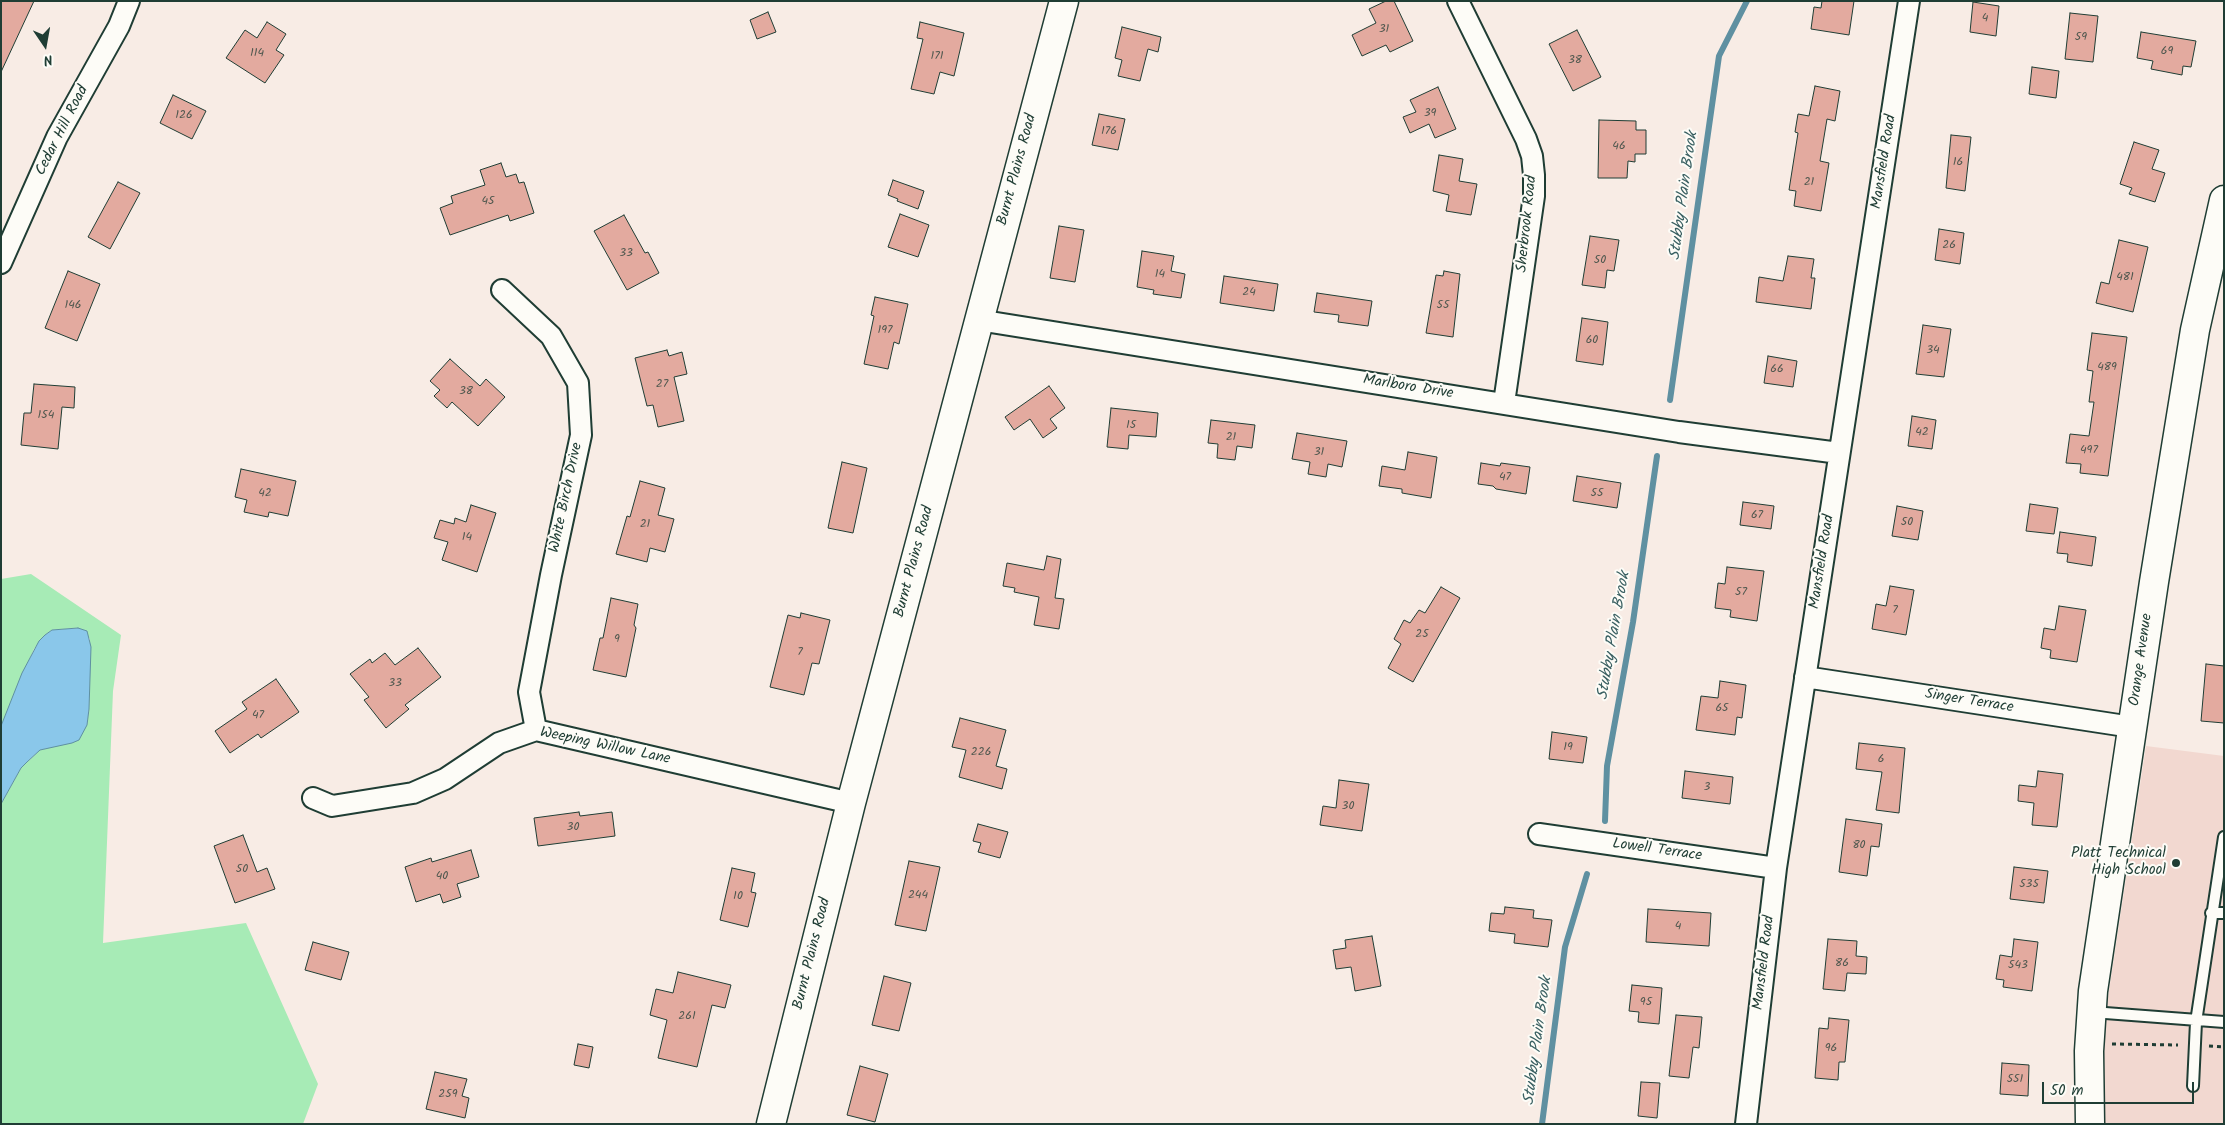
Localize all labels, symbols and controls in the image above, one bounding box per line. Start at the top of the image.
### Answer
house number: 4 [1982,12,1988,26]
north arrow [20,20,70,70]
house number: 31 [1379,23,1389,37]
house number: 59 [2075,31,2087,45]
house number: 69 [2161,45,2173,59]
house number: 114 [250,47,264,61]
text: N [42,48,55,71]
house number: 171 [930,50,944,64]
house number: 38 [1568,54,1582,68]
street label: Cedar Hill Road [33,83,93,179]
house number: 39 [1424,107,1436,121]
house number: 126 [175,109,193,123]
street label: Burnt Plains Road [994,112,1042,228]
street label: Mansfield Road [1869,114,1901,210]
house number: 176 [1101,125,1117,139]
water label: Stubby Plain Brook [1666,131,1704,261]
house number: 46 [1612,140,1626,154]
house number: 16 [1953,156,1963,170]
street label: Sherbrook Road [1514,175,1542,273]
house number: 21 [1804,176,1814,190]
house number: 45 [481,195,495,209]
house number: 26 [1942,239,1956,253]
house number: 33 [619,247,633,261]
house number: 50 [1594,254,1606,268]
house number: 14 [1155,268,1165,282]
house number: 481 [2116,271,2134,285]
house number: 24 [1242,286,1256,300]
house number: 146 [64,299,82,313]
house number: 55 [1437,299,1449,313]
house number: 197 [877,324,893,338]
house number: 60 [1586,334,1598,348]
house number: 34 [1926,344,1940,358]
house number: 489 [2097,361,2117,375]
house number: 66 [1770,363,1784,377]
street label: Marlboro Drive [1362,372,1454,404]
house number: 27 [656,378,668,392]
house number: 38 [459,385,473,399]
house number: 154 [38,409,54,423]
house number: 15 [1126,419,1136,433]
house number: 42 [1915,426,1929,440]
house number: 21 [1226,431,1236,445]
street label: White Birch Drive [547,441,587,555]
house number: 497 [2080,444,2098,458]
house number: 31 [1314,446,1324,460]
house number: 47 [1499,471,1511,485]
house number: 42 [258,487,272,501]
house number: 55 [1591,487,1603,501]
street label: Burnt Plains Road [891,504,939,620]
house number: 67 [1751,509,1763,523]
street label: Mansfield Road [1807,514,1839,610]
house number: 50 [1901,516,1913,530]
house number: 21 [640,518,650,532]
house number: 14 [462,531,472,545]
water label: Stubby Plain Brook [1594,571,1636,701]
house number: 57 [1735,586,1747,600]
house number: 7 [1892,604,1898,618]
street label: Orange Avenue [2127,613,2157,707]
house number: 25 [1415,628,1429,642]
house number: 9 [614,633,620,647]
house number: 7 [797,646,803,660]
house number: 33 [388,677,402,691]
street label: Singer Terrace [1923,686,2015,718]
house number: 65 [1715,702,1729,716]
house number: 47 [252,709,264,723]
street label: Weeping Willow Lane [538,724,672,770]
house number: 19 [1563,741,1573,755]
house number: 226 [971,746,991,760]
house number: 6 [1878,753,1884,767]
house number: 3 [1704,781,1710,795]
house number: 30 [1342,800,1354,814]
house number: 30 [567,821,579,835]
street label: Lowell Terrace [1611,836,1703,866]
house number: 80 [1852,839,1866,853]
place label: Platt Technical High School [2071,845,2166,880]
marker: Platt Technical High School [2170,857,2182,869]
house number: 50 [236,863,248,877]
house number: 40 [436,870,448,884]
house number: 535 [2019,878,2039,892]
house number: 244 [908,889,928,903]
house number: 10 [733,890,743,904]
street label: Burnt Plains Road [790,896,836,1012]
street label: Mansfield Road [1750,915,1780,1011]
house number: 4 [1675,920,1681,934]
house number: 86 [1835,957,1849,971]
house number: 543 [2008,959,2028,973]
water label: Stubby Plain Brook [1520,976,1558,1106]
house number: 95 [1640,996,1652,1010]
house number: 261 [678,1010,696,1024]
house number: 96 [1825,1042,1837,1056]
scale bar [2045,1072,2198,1104]
house number: 551 [2007,1073,2023,1087]
text: 50 m [2050,1079,2084,1103]
house number: 259 [438,1088,458,1102]

